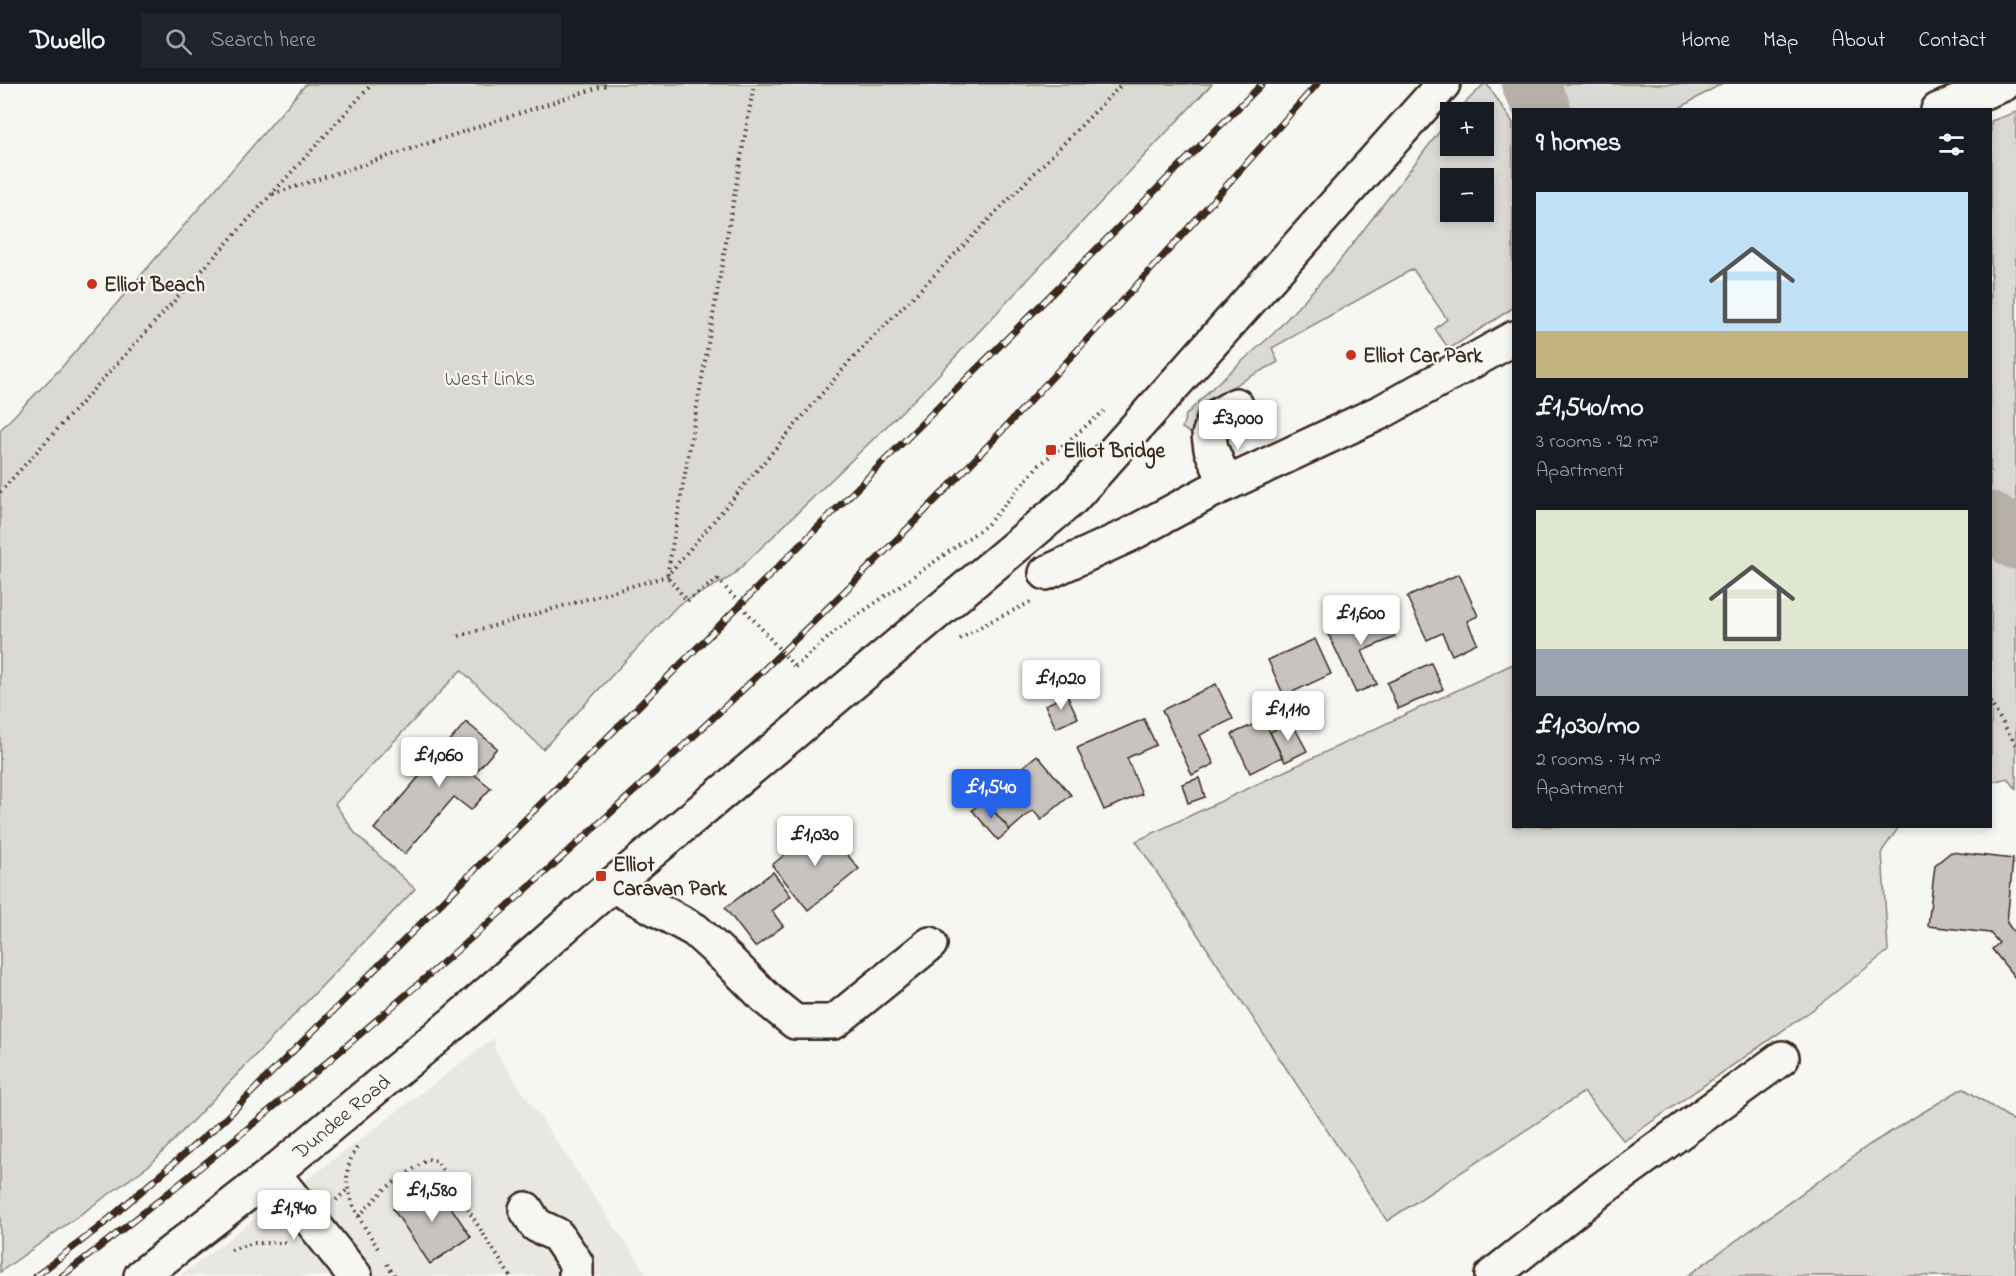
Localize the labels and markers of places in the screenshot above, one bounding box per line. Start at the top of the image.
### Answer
place label: Elliot Beach [104,271,205,301]
marker: Elliot Beach [85,277,99,291]
place label: Elliot Car Park [1363,342,1483,372]
marker: Elliot Car Park [1344,348,1358,362]
pin: £3,000 [1189,400,1287,451]
place label: Elliot Bridge [1063,437,1165,469]
marker: Elliot Bridge [1044,443,1058,457]
pin: £1,600 [1312,595,1410,646]
pin: £1,020 [1012,660,1110,711]
pin: £1,110 [1239,691,1337,742]
pin: £1,060 [390,737,488,788]
pin: £1,540 [942,769,1040,820]
pin: £1,030 [766,816,864,867]
place label: Elliot Caravan Park [613,851,728,905]
marker: Elliot Caravan Park [594,869,608,883]
pin: £1,580 [383,1172,481,1223]
pin: £1,940 [245,1190,343,1241]

